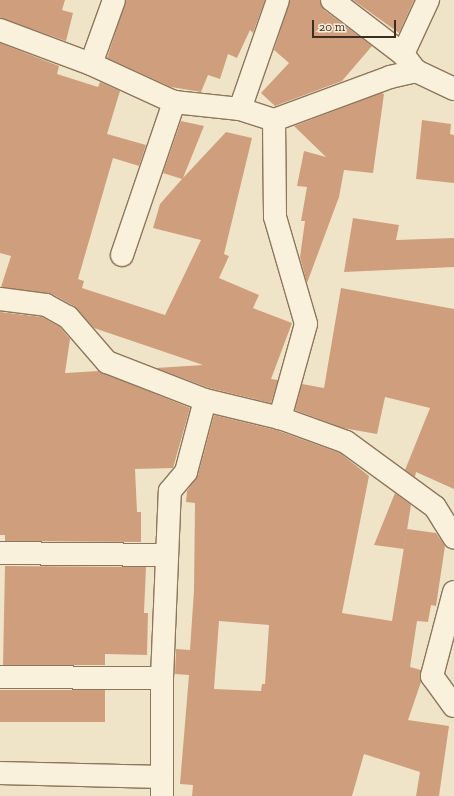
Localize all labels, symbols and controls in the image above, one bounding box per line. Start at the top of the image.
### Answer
scale bar [314,12,398,38]
text: 20 m [319,20,345,34]

